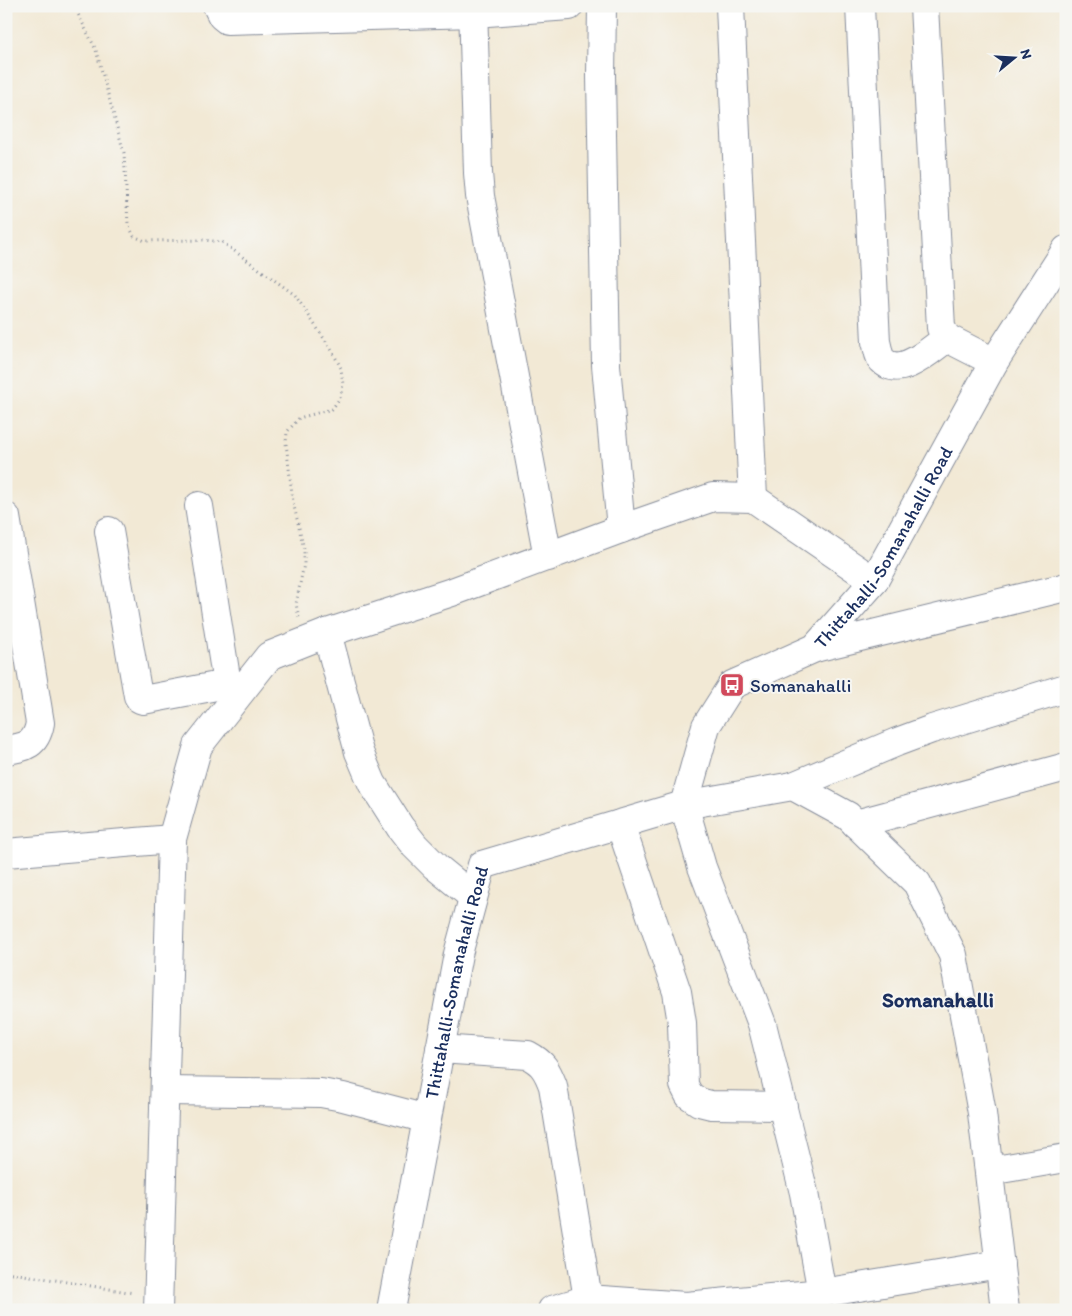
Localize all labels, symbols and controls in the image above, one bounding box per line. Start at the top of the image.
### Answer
north arrow [990,32,1040,82]
text: N [1016,47,1035,61]
street label: Thittahalli-Somanahalli Road [809,441,958,653]
bus stop icon: Somanahalli [719,672,745,698]
place label: Somanahalli [750,674,851,697]
street label: Thittahalli-Somanahalli Road [419,863,493,1101]
district label: Somanahalli [882,987,994,1012]

